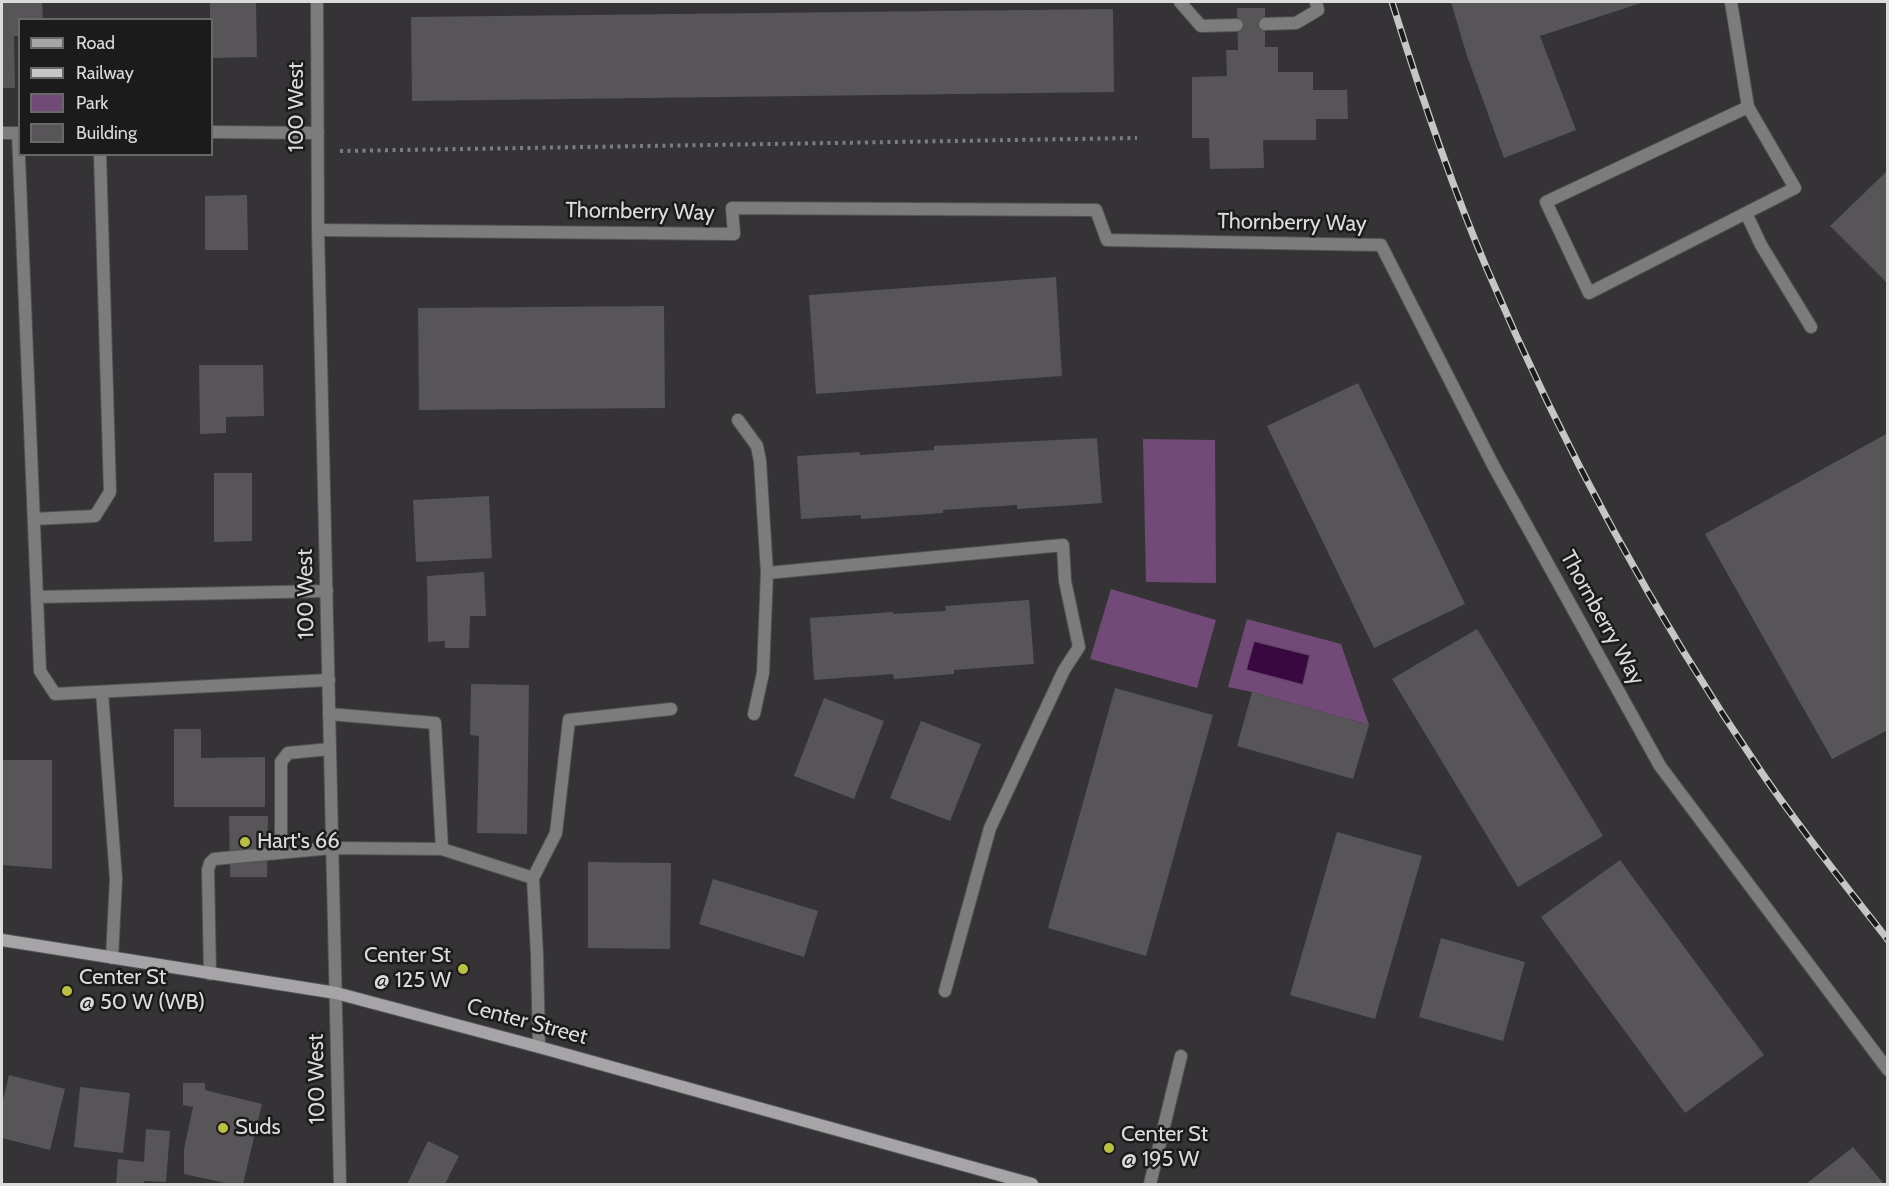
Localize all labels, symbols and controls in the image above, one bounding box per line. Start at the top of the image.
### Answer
legend [18,18,213,156]
text: Road [76,32,115,54]
text: Railway [76,62,134,84]
street label: 100 West [284,62,310,152]
text: Park [76,92,108,114]
text: Building [76,122,137,144]
street label: Thornberry Way [565,197,715,227]
street label: Thornberry Way [1217,208,1367,238]
street label: Thornberry Way [1554,546,1650,690]
street label: 100 West [292,548,320,640]
place label: Hart's 66 [257,829,340,855]
marker: Hart's 66 [238,835,252,849]
place label: Center St @ 125 W [364,943,451,994]
marker: Center St @ 125 W [456,962,470,976]
place label: Center St @ 50 W (WB) [79,965,205,1016]
marker: Center St @ 50 W (WB) [60,984,74,998]
street label: Center Street [464,993,590,1051]
street label: 100 West [303,1033,331,1125]
place label: Suds [235,1115,281,1141]
marker: Suds [216,1121,230,1135]
place label: Center St @ 195 W [1121,1122,1208,1174]
marker: Center St @ 195 W [1102,1141,1116,1155]

